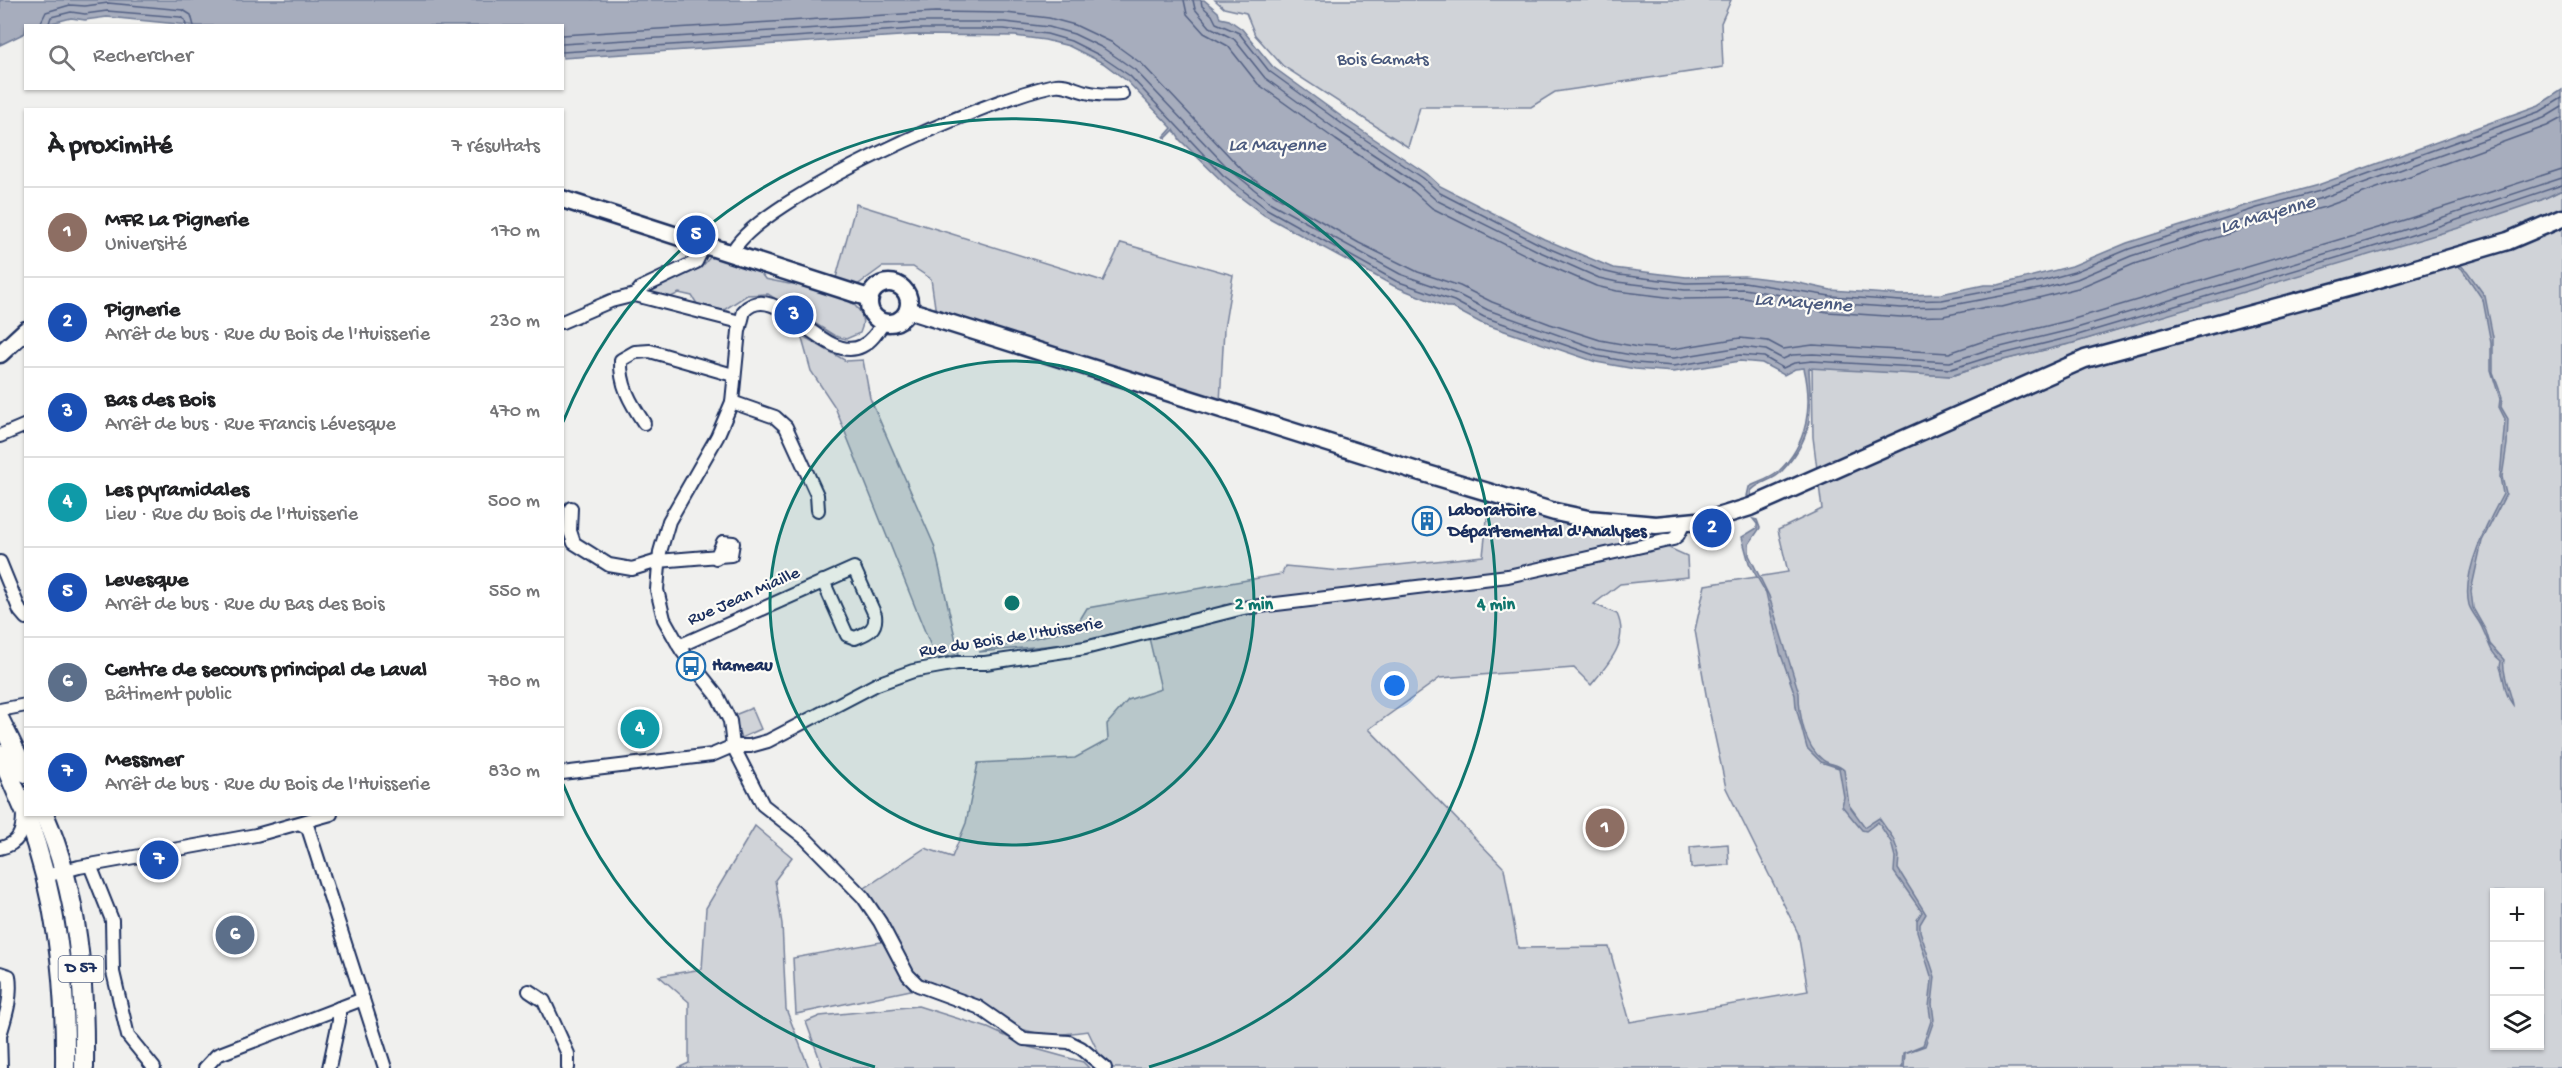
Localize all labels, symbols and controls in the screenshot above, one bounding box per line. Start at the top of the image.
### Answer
search box [24,24,564,90]
icon: search [45,41,78,74]
text: Rechercher [93,44,193,70]
park label: Bois Gamats [1336,50,1430,71]
text: À proximité [48,132,172,163]
water label: La Mayenne [1228,135,1326,158]
text: 7 résultats [452,136,540,159]
water label: La Mayenne [2218,191,2319,241]
text: MFR La Pignerie [105,208,249,234]
pin: 5 [676,212,716,258]
text: 1 [63,221,72,244]
text: 170 m [491,221,540,244]
text: Université [105,234,187,257]
water label: La Mayenne [1753,289,1853,319]
pin: 3 [774,292,814,338]
text: Pignerie [105,298,180,324]
text: 2 [63,311,72,334]
text: 230 m [490,311,540,334]
text: Arrêt de bus · Rue du Bois de l'Huisserie [105,324,430,347]
text: Bas des Bois [105,388,215,414]
text: 3 [62,401,73,424]
text: 470 m [490,401,540,424]
text: Arrêt de bus · Rue Francis Lévesque [105,414,396,437]
text: Les pyramidales [105,478,249,504]
text: 4 [63,491,72,514]
text: 500 m [488,491,540,514]
place label: Laboratoire Départemental d'Analyses [1446,501,1648,543]
text: Lieu · Rue du Bois de l'Huisserie [105,504,358,527]
building icon: Laboratoire Départemental d'Analyses [1411,505,1443,537]
pin: 2 [1692,506,1732,550]
street label: Rue Jean Miaille [685,563,804,631]
text: Levesque [105,568,188,594]
text: 5 [62,581,73,604]
text: 550 m [489,581,540,604]
centre of rings [1002,593,1022,613]
text: Arrêt de bus · Rue du Bas des Bois [105,594,385,617]
text: 2 min [1235,595,1274,616]
text: 4 min [1476,595,1515,616]
street label: Rue du Bois de l'Huisserie [918,613,1105,663]
bus stop icon: Hameau [675,650,707,682]
place label: Hameau [712,656,773,677]
text: Centre de secours principal de Laval [105,658,427,684]
text: 6 [62,671,73,694]
text: 780 m [488,671,540,694]
your location [1380,671,1409,700]
text: Bâtiment public [105,684,231,707]
pin: 4 [620,706,660,752]
text: Messmer [105,748,183,774]
text: 7 [62,761,73,784]
text: 830 m [488,761,540,784]
text: Arrêt de bus · Rue du Bois de l'Huisserie [105,774,430,797]
pin: 1 [1586,806,1624,850]
pin: 7 [140,838,178,882]
map controls [2490,888,2544,1050]
button: + [2490,888,2544,942]
pin: 6 [216,912,254,958]
button: − [2490,942,2544,996]
road number: D 57 [58,956,104,982]
button: layers [2490,996,2544,1050]

